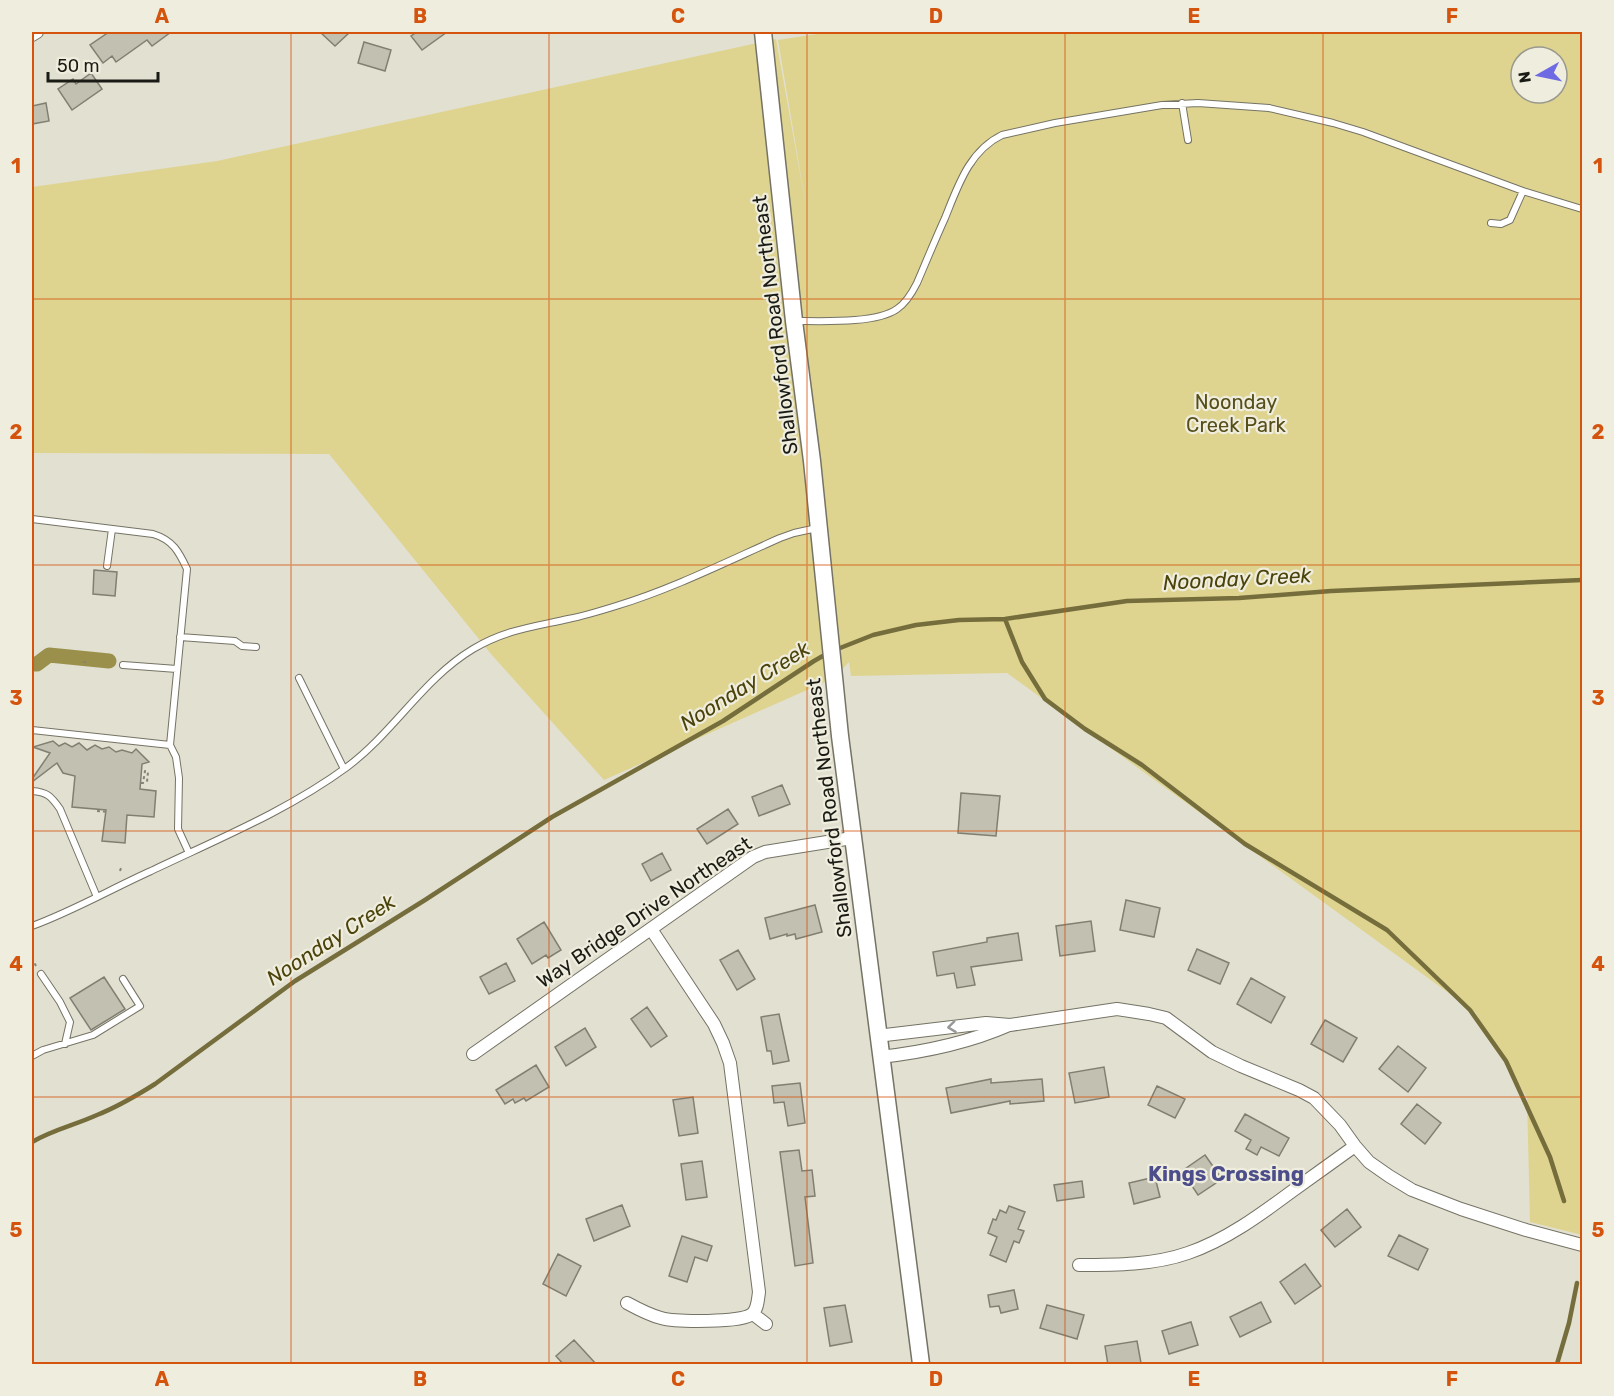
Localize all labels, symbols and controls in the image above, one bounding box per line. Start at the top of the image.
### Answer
text: A [155,4,170,28]
text: B [413,4,427,28]
text: C [671,4,685,28]
text: D [929,4,943,28]
text: E [1188,4,1200,28]
text: F [1446,4,1458,28]
scale bar [48,45,158,83]
north arrow [1509,45,1569,105]
text: 50 m [57,55,100,77]
text: N [1514,70,1535,84]
text: 1 [11,154,21,178]
text: 1 [1593,154,1603,178]
street label: Shallowford Road Northeast [747,194,803,456]
park label: Noonday Creek Park [1186,390,1287,437]
text: 2 [10,420,23,444]
text: 2 [1592,420,1605,444]
water label: Noonday Creek [1162,562,1313,595]
water label: Noonday Creek [675,635,815,736]
street label: Shallowford Road Northeast [801,677,857,939]
text: 3 [9,686,23,710]
text: 3 [1591,686,1605,710]
street label: Way Bridge Drive Northeast [532,831,756,993]
water label: Noonday Creek [262,888,401,991]
text: 4 [9,952,23,976]
text: 4 [1591,952,1605,976]
one-way arrow [948,1020,957,1033]
district label: Kings Crossing [1148,1161,1304,1186]
text: 5 [10,1218,23,1242]
text: 5 [1592,1218,1605,1242]
text: A [155,1367,170,1391]
text: B [413,1367,427,1391]
text: C [671,1367,685,1391]
text: D [929,1367,943,1391]
text: E [1188,1367,1200,1391]
text: F [1446,1367,1458,1391]

